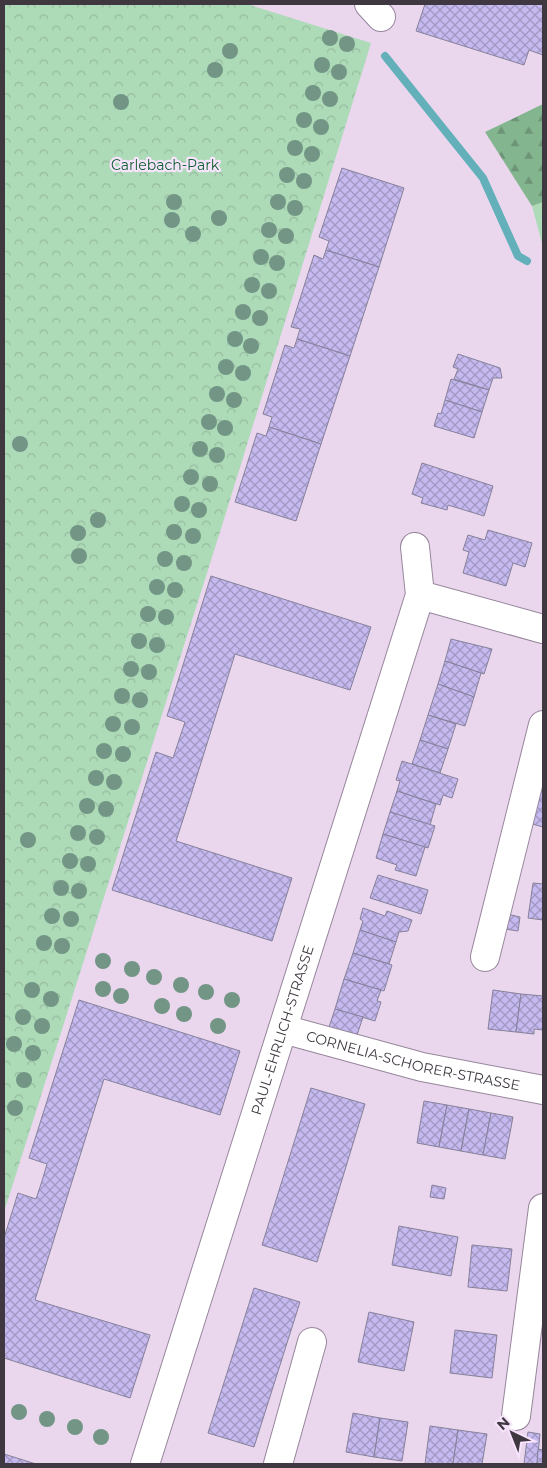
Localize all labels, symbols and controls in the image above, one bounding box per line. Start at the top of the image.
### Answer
park label: Carlebach-Park [111,156,220,174]
street label: PAUL-EHRLICH-STRASSE [247,943,318,1117]
street label: CORNELIA-SCHORER-STRASSE [304,1027,521,1094]
north arrow [487,1408,537,1458]
text: N [493,1413,513,1434]

